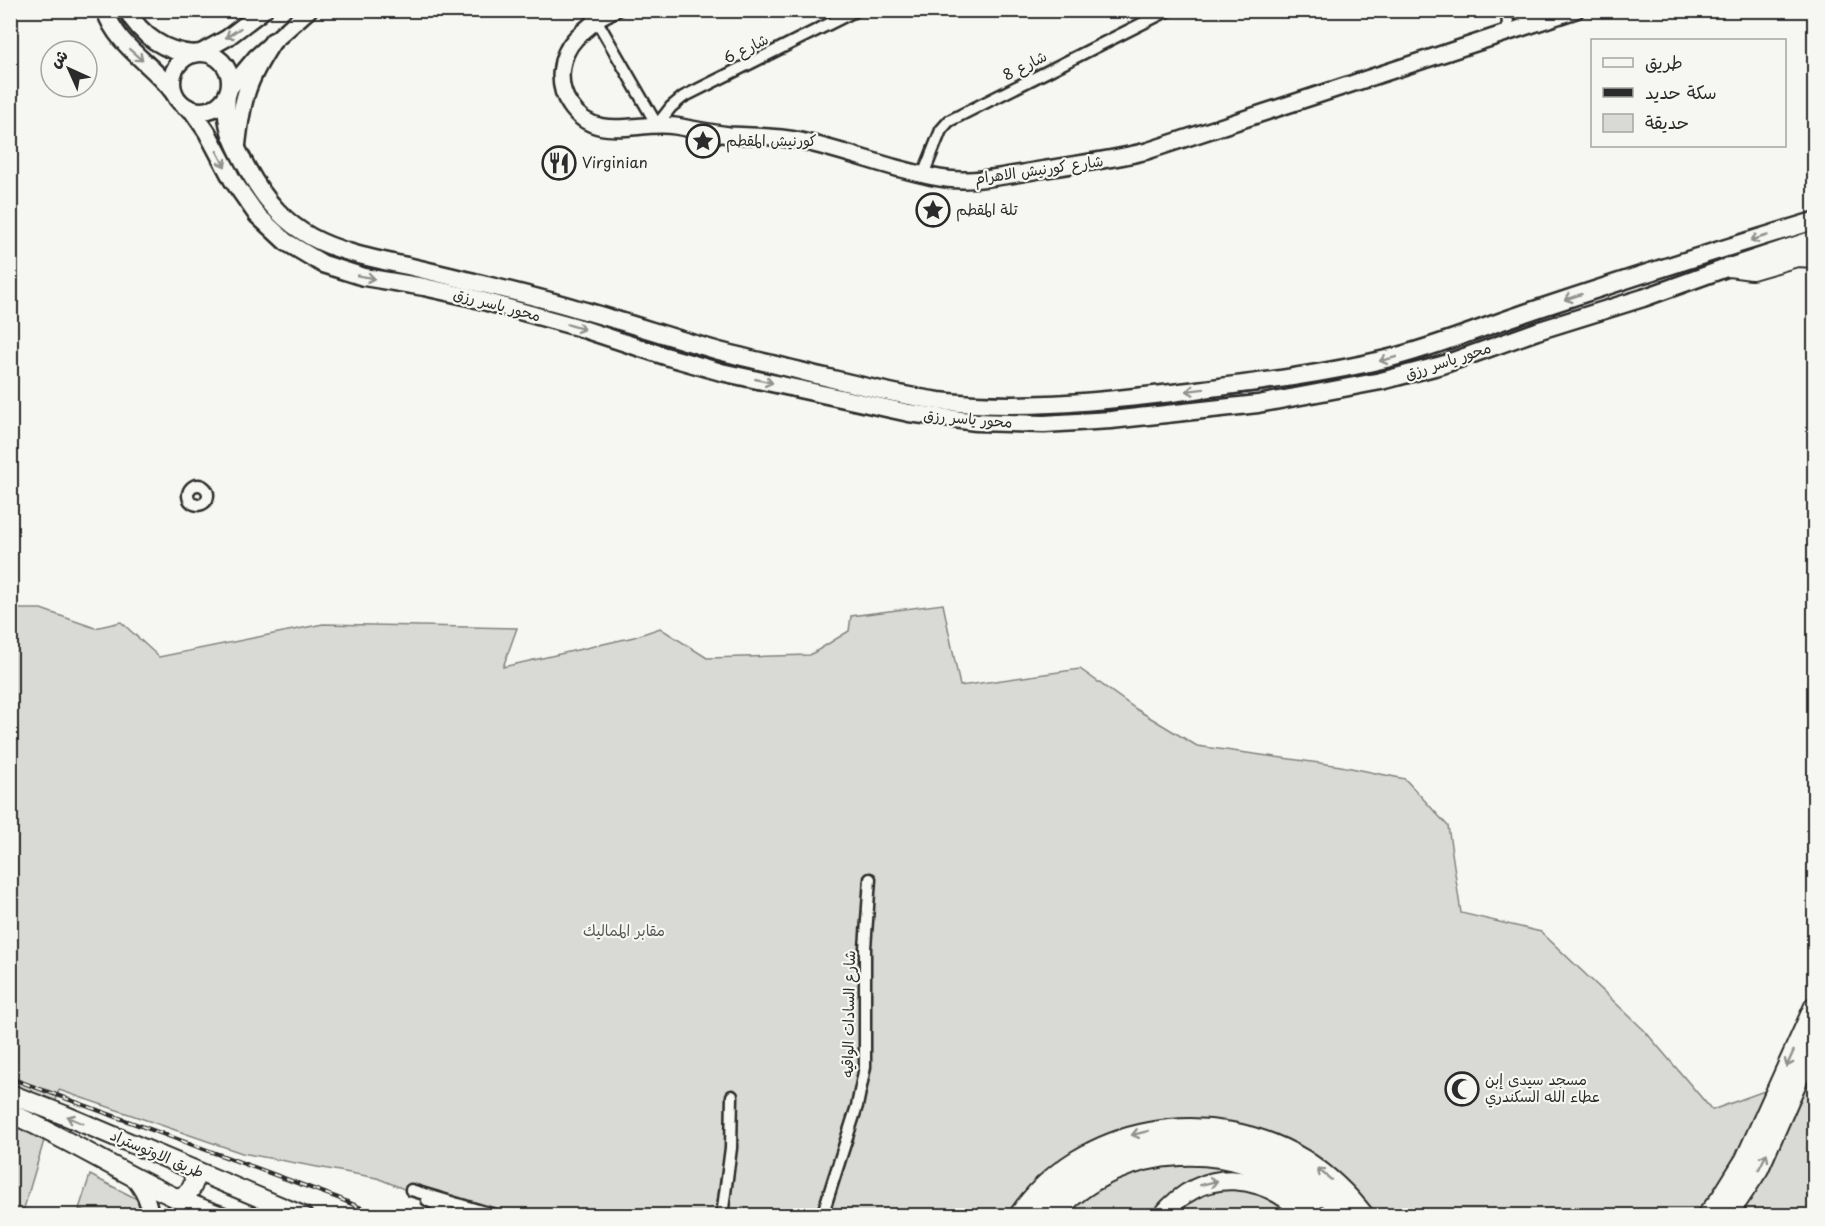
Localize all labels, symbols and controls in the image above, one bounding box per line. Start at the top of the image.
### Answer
street label: شارع 6 [719,27,772,68]
one-way arrow [225,28,242,40]
north arrow [39,39,99,99]
legend [1591,39,1786,147]
text: ش [43,43,72,72]
street label: شارع 8 [998,44,1050,86]
one-way arrow [128,48,143,62]
text: طريق [1645,48,1683,75]
text: سكة حديد [1645,78,1717,105]
text: حديقة [1645,108,1689,135]
place icon: كورنيش المقطم [685,123,721,159]
place label: كورنيش المقطم [726,128,816,153]
restaurant icon: Virginian [541,145,577,181]
street label: شارع كورنيش الاهرام [973,148,1105,191]
one-way arrow [215,150,227,167]
place label: Virginian [582,150,648,173]
place icon: تلة المقطم [915,192,951,228]
place label: تلة المقطم [956,197,1018,222]
one-way arrow [1749,233,1768,244]
one-way arrow [356,272,376,283]
street label: محور ياسر رزق [451,281,544,326]
one-way arrow [1564,293,1583,304]
one-way arrow [566,322,585,333]
street label: محور ياسر رزق [1401,335,1494,384]
one-way arrow [1379,353,1398,365]
one-way arrow [754,376,773,388]
one-way arrow [1186,385,1206,396]
street label: محور ياسر رزق [923,402,1014,433]
park label: مقابر المماليك [583,918,665,941]
street label: شارع السادات الواقيه [835,950,860,1078]
one-way arrow [1784,1050,1796,1068]
place label: مسجد سيدى إبن عطاء الله السكندري [1485,1067,1601,1108]
mosque icon: مسجد سيدى إبن عطاء الله السكندري [1444,1071,1480,1107]
one-way arrow [66,1113,84,1124]
street label: طريق الاوتوستراد [107,1122,208,1183]
one-way arrow [1131,1128,1150,1140]
one-way arrow [1757,1152,1769,1170]
one-way arrow [1317,1168,1333,1181]
one-way arrow [1200,1177,1219,1189]

